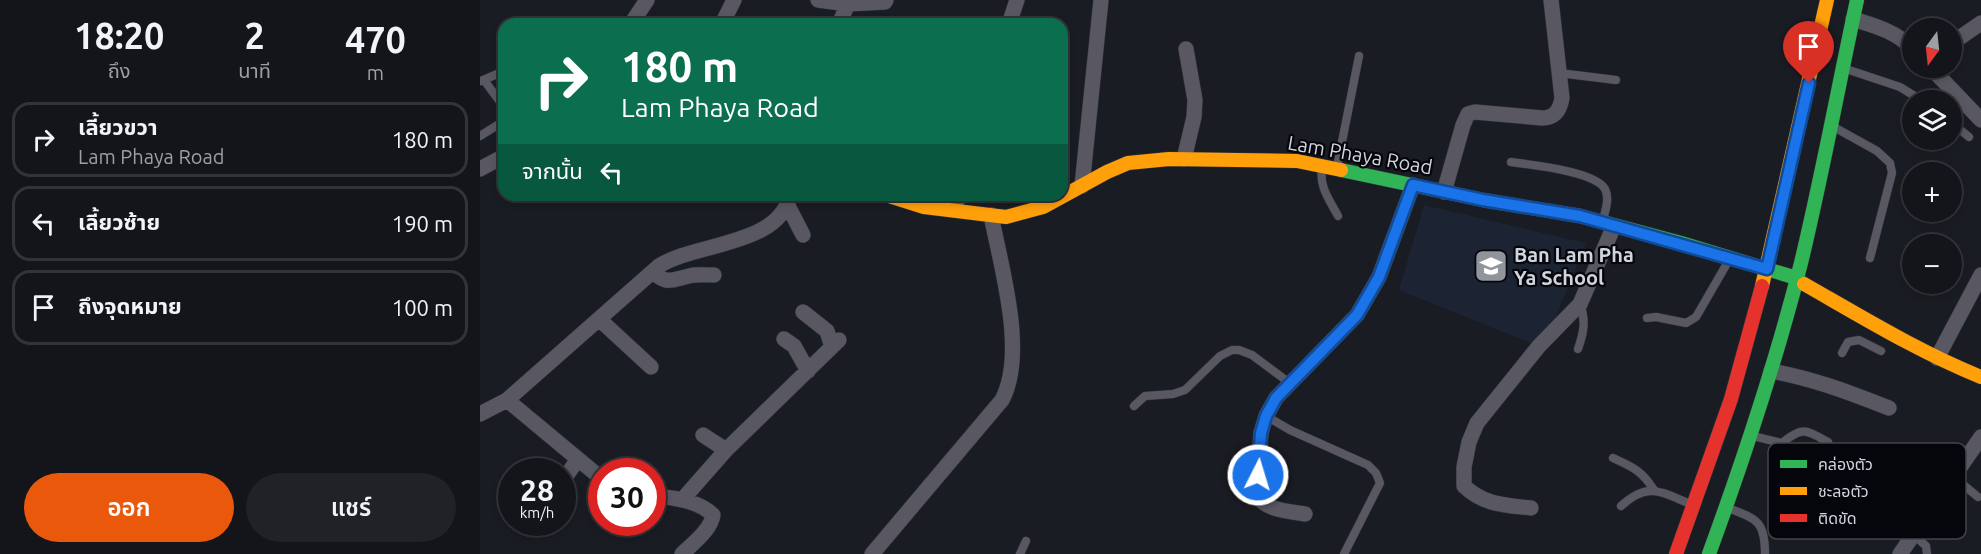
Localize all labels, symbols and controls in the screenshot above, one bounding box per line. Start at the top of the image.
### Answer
text: 18:20 [74,15,164,56]
text: 2 [244,15,265,56]
north arrow [1902,18,1962,78]
map controls [1902,18,1962,294]
text: 470 [345,19,406,60]
pin [1783,21,1834,83]
icon: arrive [1792,30,1825,63]
icon: right [522,42,600,120]
text: 180 m [621,43,738,90]
text: ถึง [108,59,131,82]
text: นาที [238,59,271,82]
text: m [367,61,384,84]
button: layers [1902,90,1962,150]
text: Lam Phaya Road [621,92,819,122]
text: เลี้ยวขวา [78,114,158,139]
icon: right [27,123,60,156]
text: 180 m [392,127,453,152]
street label: Lam Phaya Road [1286,130,1434,179]
text: Lam Phaya Road [78,145,225,168]
icon: left [595,156,628,189]
text: จากนั้น [522,158,583,183]
button: + [1902,162,1962,222]
icon: left [27,207,60,240]
text: เลี้ยวซ้าย [78,209,160,234]
text: 190 m [392,211,453,236]
button: − [1902,234,1962,294]
place label: Ban Lam Pha Ya School [1514,243,1634,289]
school or university icon: Ban Lam Pha Ya School [1473,248,1509,284]
icon: arrive [27,291,60,324]
text: ถึงจุดหมาย [78,293,182,318]
text: 100 m [392,295,453,320]
position arrow [1226,443,1290,507]
legend [1768,443,1966,539]
text: คล่องตัว [1818,455,1873,473]
speed limit sign: 30 [588,458,666,536]
button: ออก [24,473,234,542]
button: แชร์ [246,473,456,542]
text: 28 [520,473,554,507]
text: ชะลอตัว [1818,482,1869,500]
text: km/h [520,504,554,521]
text: ติดขัด [1818,509,1857,527]

